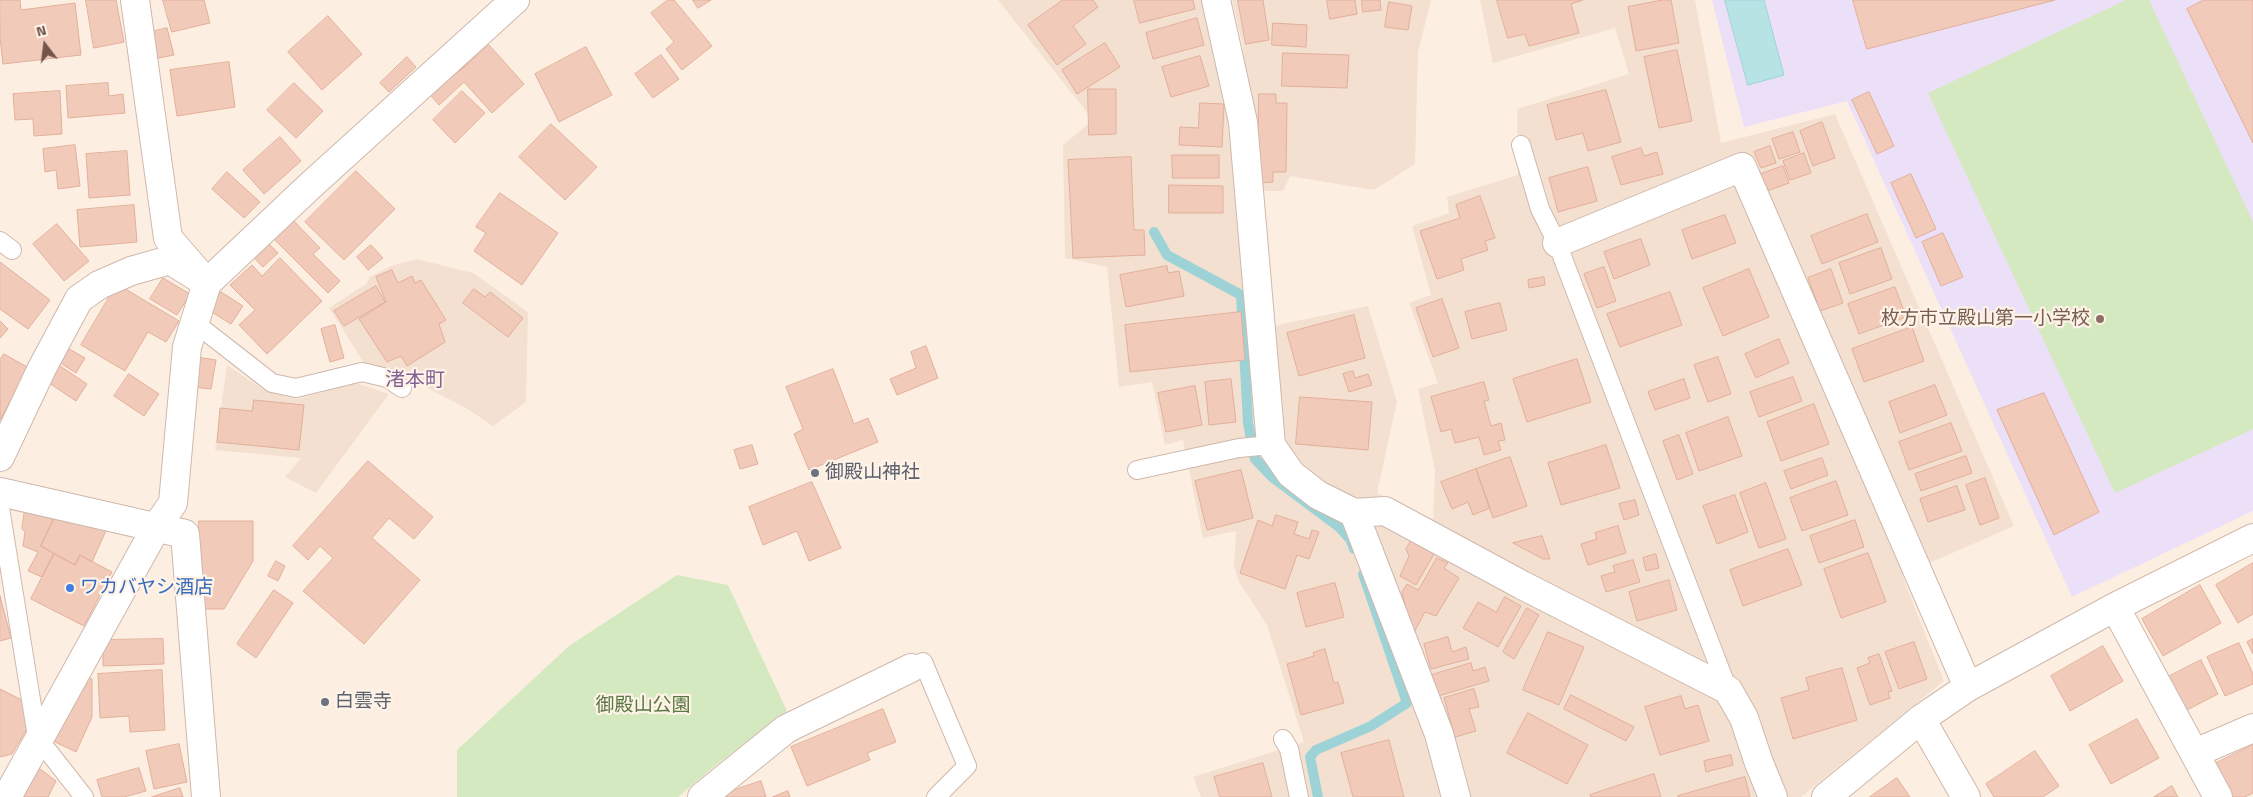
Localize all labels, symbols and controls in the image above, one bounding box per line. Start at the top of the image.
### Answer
text: N [34,19,48,41]
north arrow [20,20,70,70]
place label: 枚方市立殿山第一小学校 [1881,308,2090,330]
marker: 枚方市立殿山第一小学校 [2094,313,2106,325]
district label: 渚本町 [385,369,445,393]
place label: 御殿山神社 [825,462,920,484]
marker: 御殿山神社 [809,467,821,479]
place label: ワカバヤシ酒店 [80,577,213,599]
marker: ワカバヤシ酒店 [64,582,76,594]
place label: 白雲寺 [335,691,392,713]
park label: 御殿山公園 [596,695,690,717]
marker: 白雲寺 [319,696,331,708]

